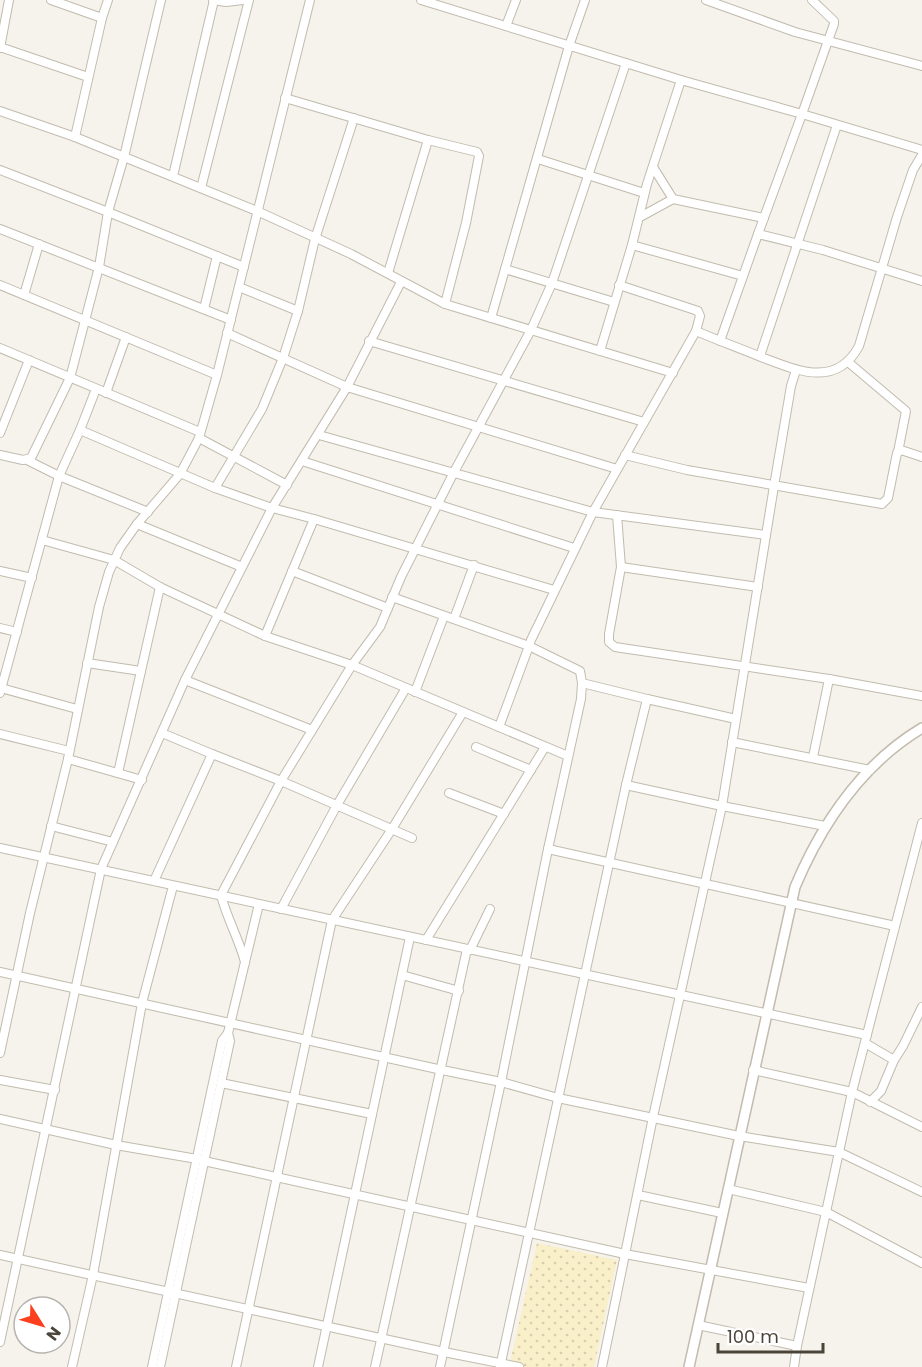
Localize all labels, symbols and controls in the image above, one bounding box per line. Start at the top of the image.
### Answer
north arrow [12,1295,72,1355]
scale bar [718,1316,823,1354]
text: N [41,1322,66,1345]
text: 100 m [727,1324,779,1349]

